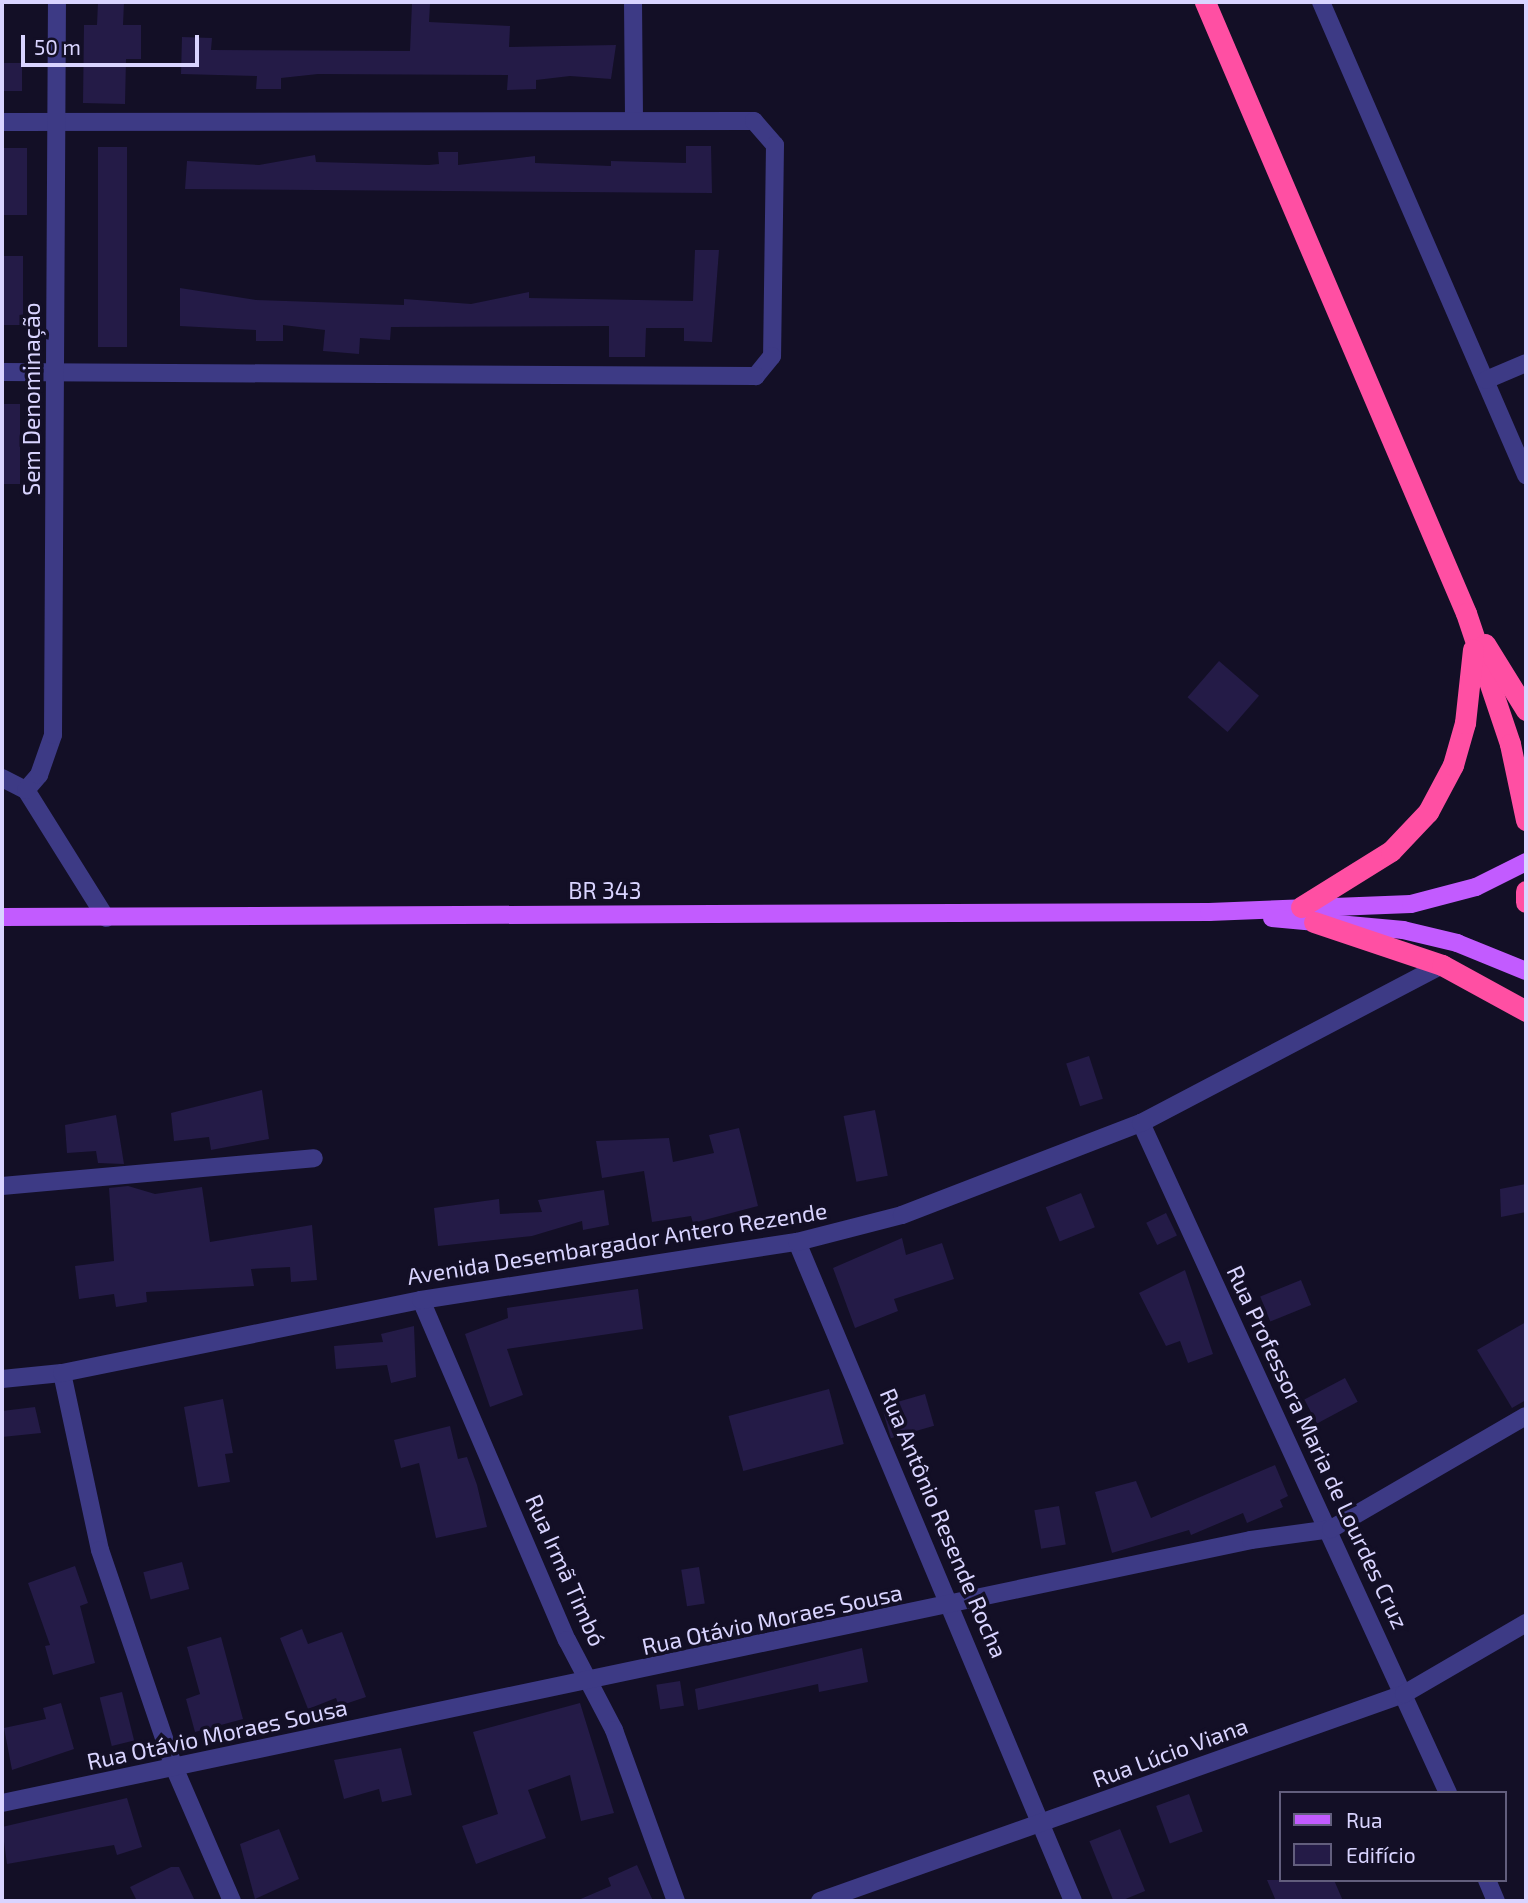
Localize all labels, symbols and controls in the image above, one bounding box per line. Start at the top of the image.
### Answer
scale bar [24,21,203,65]
text: 50 m [34,34,81,59]
street label: Sem Denominação [17,302,45,496]
street label: BR 343 [568,876,642,904]
street label: Avenida Desembargador Antero Rezende [404,1196,830,1290]
street label: Rua Professora Maria de Lourdes Cruz [1221,1261,1415,1633]
street label: Rua Antônio Resende Rocha [874,1384,1014,1662]
street label: Rua Irmã Timbó [520,1490,612,1650]
street label: Rua Otávio Moraes Sousa [639,1578,905,1660]
street label: Rua Otávio Moraes Sousa [84,1693,350,1775]
street label: Rua Lúcio Viana [1088,1711,1252,1793]
legend [1280,1791,1507,1882]
text: Rua [1346,1807,1382,1832]
text: Edifício [1346,1842,1416,1867]

